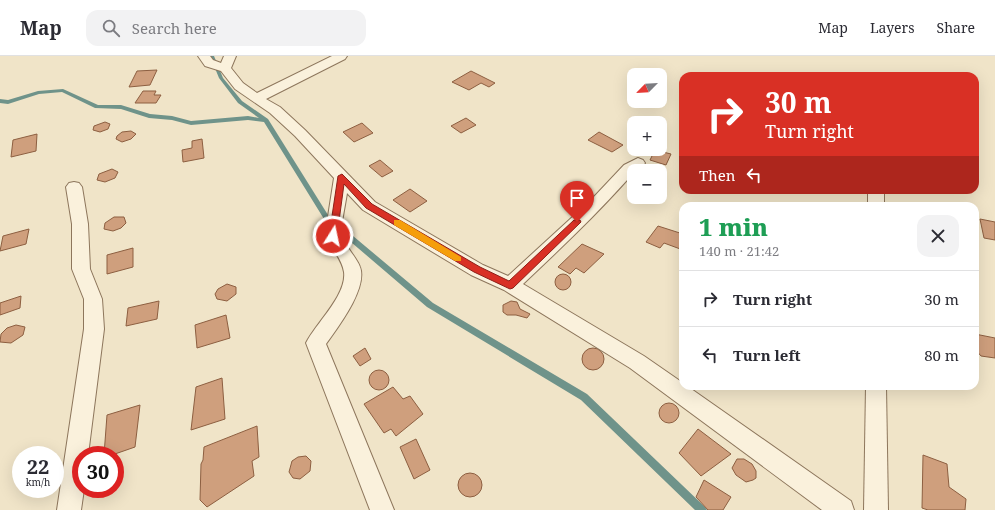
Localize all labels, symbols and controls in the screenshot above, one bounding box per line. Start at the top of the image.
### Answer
search box [86,10,366,46]
text: Map [20,15,62,41]
icon: search [100,17,122,39]
text: Search here [132,18,217,38]
text: Map [818,18,848,37]
text: Layers [870,18,915,37]
text: Share [937,18,975,37]
north arrow [627,68,667,108]
map controls [627,68,667,204]
text: 30 m [765,83,832,121]
icon: right [699,88,751,140]
button: + [627,116,667,156]
text: Turn right [765,119,854,143]
button: − [627,164,667,204]
icon: left [743,164,765,186]
text: Then [699,165,735,185]
pin [560,181,594,222]
icon: arrive [566,187,588,209]
text: 1 min [699,210,768,243]
position arrow [312,215,354,257]
button: close [917,215,959,257]
text: 140 m · 21:42 [699,242,779,260]
icon: right [699,288,721,310]
text: Turn right [733,289,812,309]
text: 30 m [924,289,959,309]
icon: left [699,344,721,366]
text: Turn left [733,345,801,365]
text: 80 m [924,345,959,365]
speed limit sign: 30 [72,446,124,498]
text: 22 [27,453,49,480]
text: km/h [26,475,50,489]

